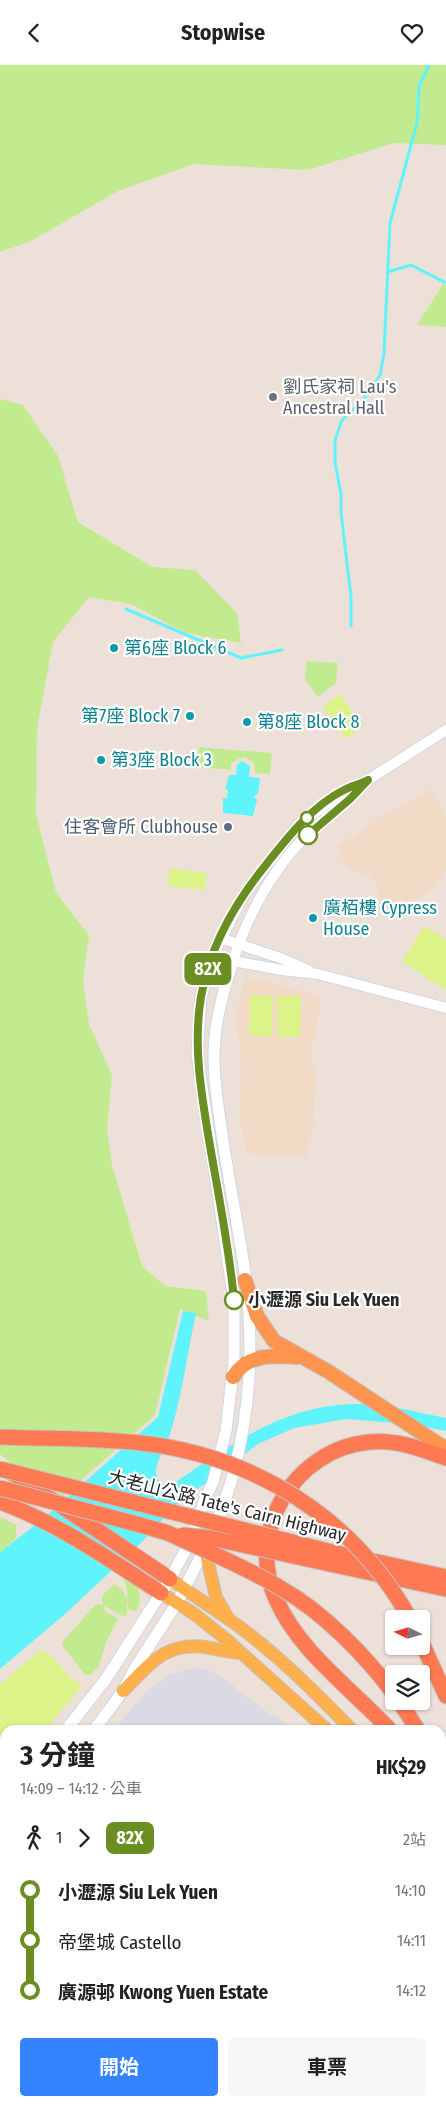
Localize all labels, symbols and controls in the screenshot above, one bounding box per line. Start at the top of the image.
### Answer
icon: back [20,19,48,47]
text: Stopwise [181,19,265,46]
icon: heart [398,19,426,47]
place label: 劉氏家祠 Lau's Ancestral Hall [283,376,397,419]
marker: 劉氏家祠 Lau's Ancestral Hall [267,391,279,403]
place label: 第6座 Block 6 [124,637,226,659]
marker: 第6座 Block 6 [108,642,120,654]
place label: 第7座 Block 7 [81,705,180,727]
marker: 第7座 Block 7 [184,710,196,722]
place label: 第8座 Block 8 [257,711,360,733]
marker: 第8座 Block 8 [241,716,253,728]
place label: 第3座 Block 3 [111,749,212,771]
marker: 第3座 Block 3 [95,754,107,766]
unlabelled marker [300,811,314,825]
place label: 住客會所 Clubhouse [64,816,218,838]
marker: 住客會所 Clubhouse [222,821,234,833]
unlabelled marker [298,825,318,845]
place label: 廣栢樓 Cypress House [323,897,437,940]
marker: 廣栢樓 Cypress House [307,912,319,924]
line badge: 82X [179,953,237,985]
text: 82X [194,958,222,980]
place label: 小瀝源 Siu Lek Yuen [248,1289,400,1311]
marker: 小瀝源 Siu Lek Yuen [224,1290,244,1310]
street label: 大老山公路 Tate's Cairn Highway [106,1466,348,1546]
north arrow [385,1610,430,1655]
map controls [385,1610,430,1710]
button: layers [385,1665,430,1710]
text: 3 分鐘 [20,1739,95,1772]
text: HK$29 [376,1756,426,1779]
text: 14:09 – 14:12 · 公車 [20,1779,141,1798]
icon: walk [20,1824,48,1852]
icon: forward [70,1824,98,1852]
text: 82X [116,1827,144,1849]
text: 1 [56,1828,62,1847]
text: 2站 [403,1830,426,1849]
text: 小瀝源 Siu Lek Yuen [58,1881,218,1904]
text: 14:10 [395,1881,426,1900]
text: 帝堡城 Castello [58,1931,181,1954]
text: 14:11 [397,1931,426,1950]
text: 廣源邨 Kwong Yuen Estate [58,1981,268,2004]
text: 14:12 [396,1981,426,2000]
button: 開始 [20,2038,218,2096]
button: 車票 [228,2038,426,2096]

